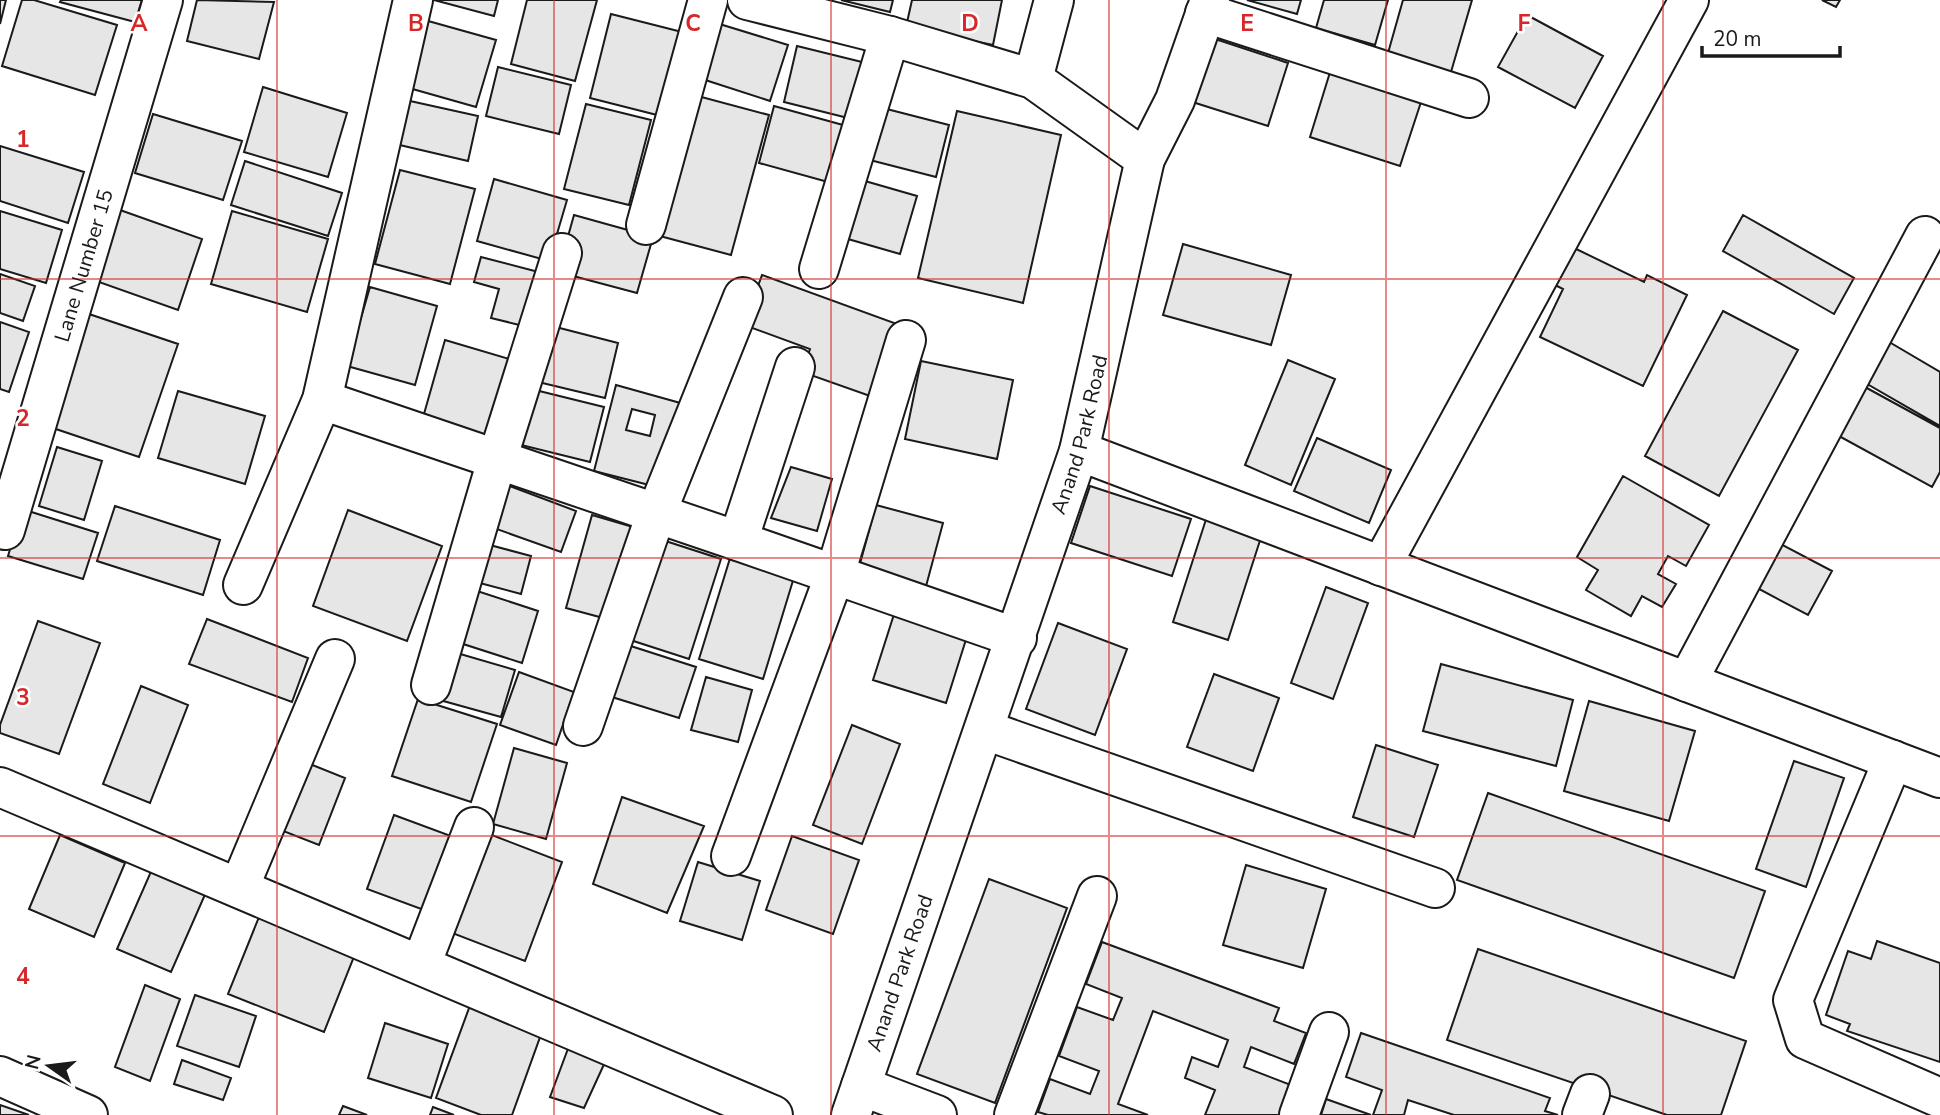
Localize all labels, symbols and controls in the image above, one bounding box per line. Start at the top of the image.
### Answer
text: A [130,8,148,39]
text: B [408,8,424,39]
text: C [685,8,701,39]
text: D [961,8,979,39]
text: E [1240,8,1254,39]
text: F [1518,8,1531,39]
scale bar [1702,14,1840,58]
text: 20 m [1713,25,1762,53]
text: 1 [16,124,30,155]
street label: Lane Number 15 [48,186,120,345]
street label: Anand Park Road [1044,352,1114,518]
text: 2 [16,403,30,434]
text: 3 [16,682,30,713]
street label: Anand Park Road [860,891,940,1055]
text: 4 [16,961,30,992]
north arrow [14,1031,84,1101]
text: N [19,1052,48,1072]

